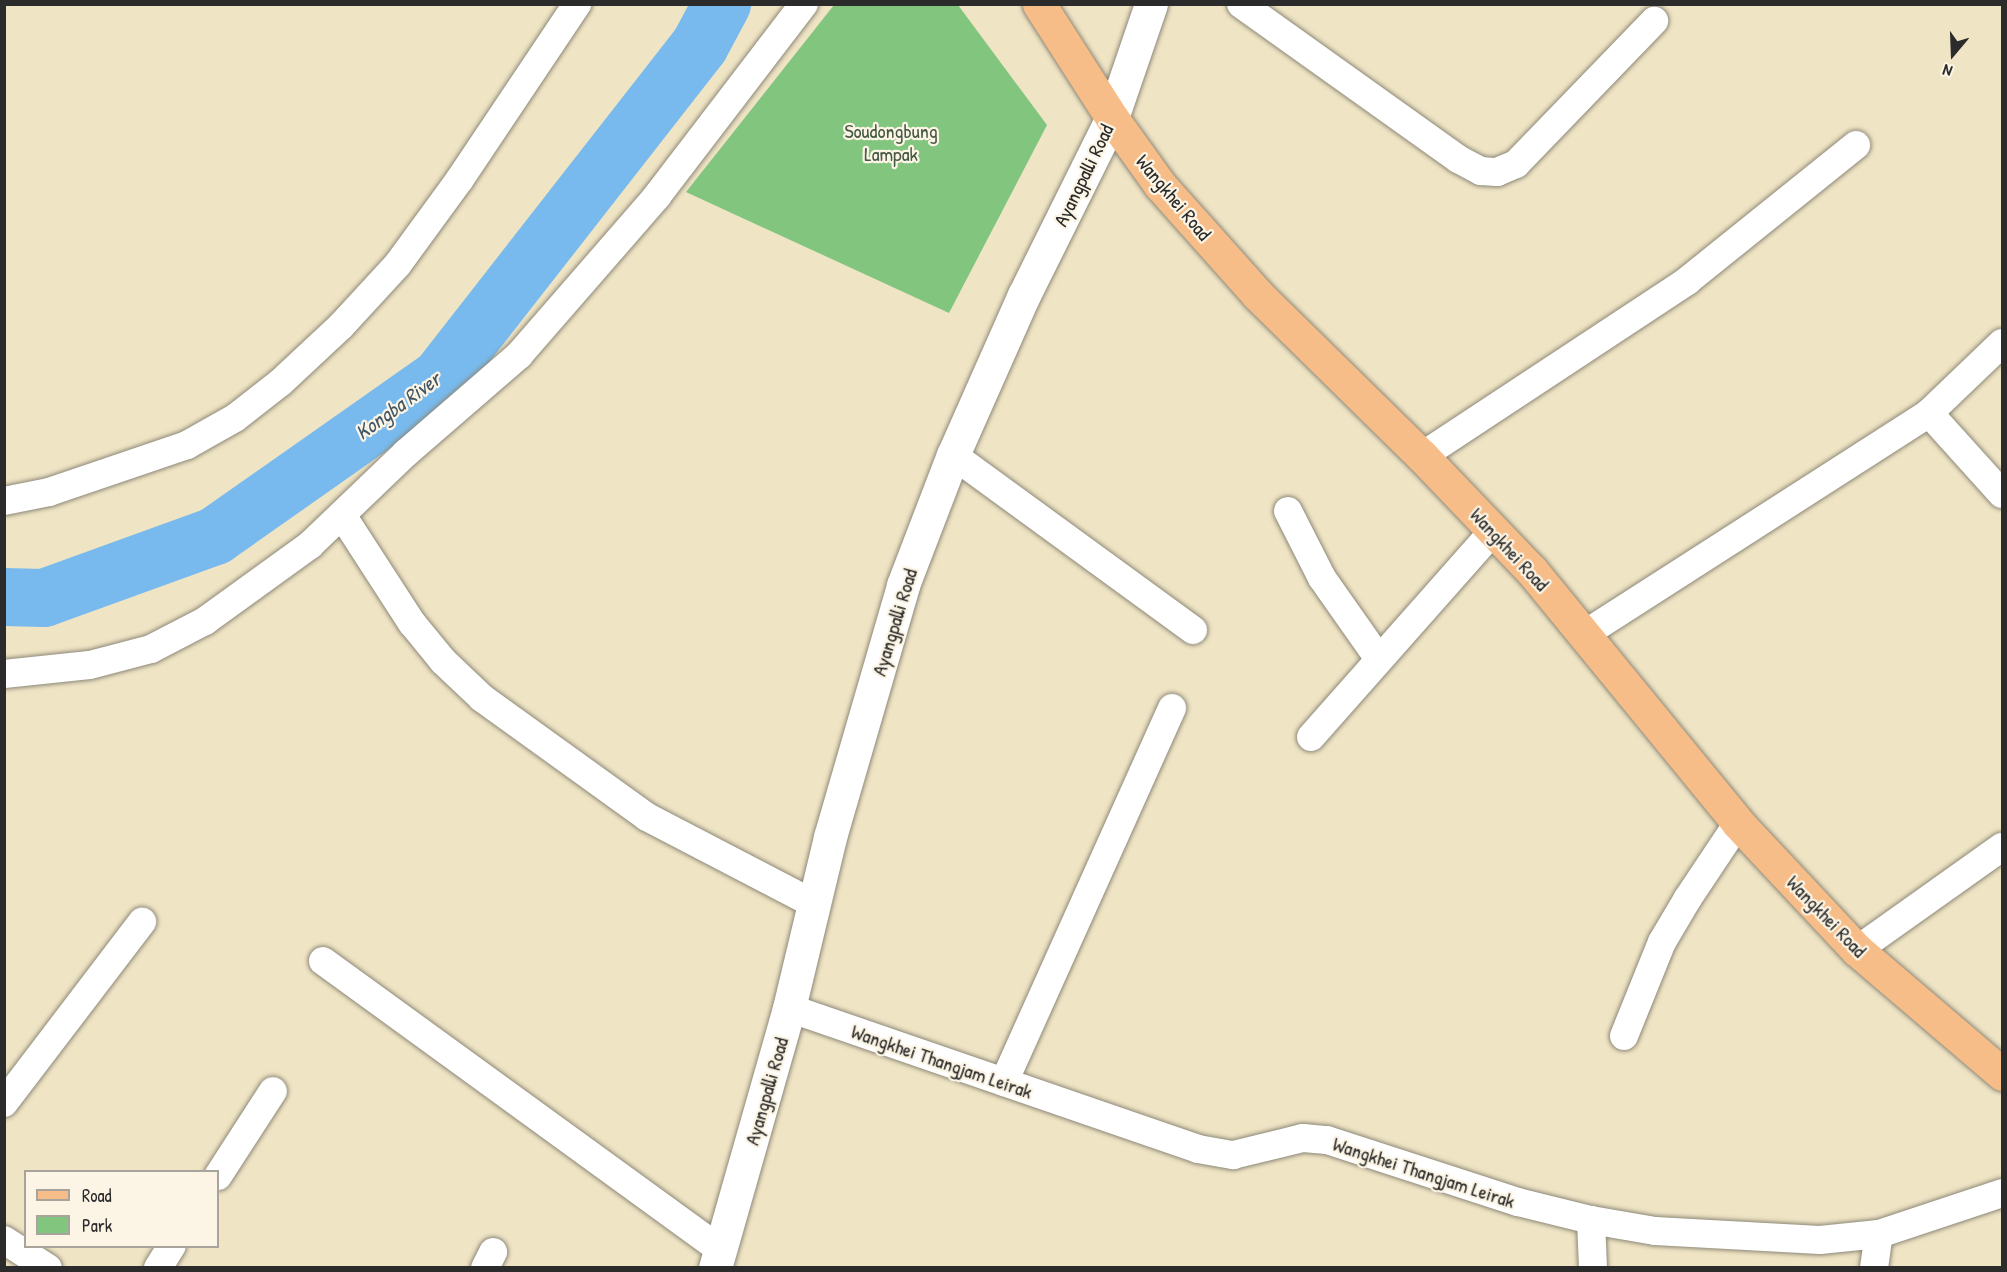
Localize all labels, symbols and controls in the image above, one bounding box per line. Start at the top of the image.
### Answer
north arrow [1923,24,1983,84]
text: N [1940,59,1955,83]
park label: Soudongbung Lampak [844,119,938,166]
street label: Ayangpalli Road [1048,120,1118,230]
street label: Wangkhei Road [1131,149,1217,245]
water label: Kongba River [351,367,445,445]
street label: Wangkhei Road [1466,503,1554,595]
street label: Ayangpalli Road [866,565,922,679]
street label: Wangkhei Road [1782,870,1872,962]
street label: Wangkhei Thangjam Leirak [848,1019,1036,1103]
street label: Ayangpalli Road [739,1034,793,1148]
street label: Wangkhei Thangjam Leirak [1330,1131,1518,1213]
legend [24,1170,219,1248]
text: Road [82,1183,112,1208]
text: Park [82,1213,112,1238]

